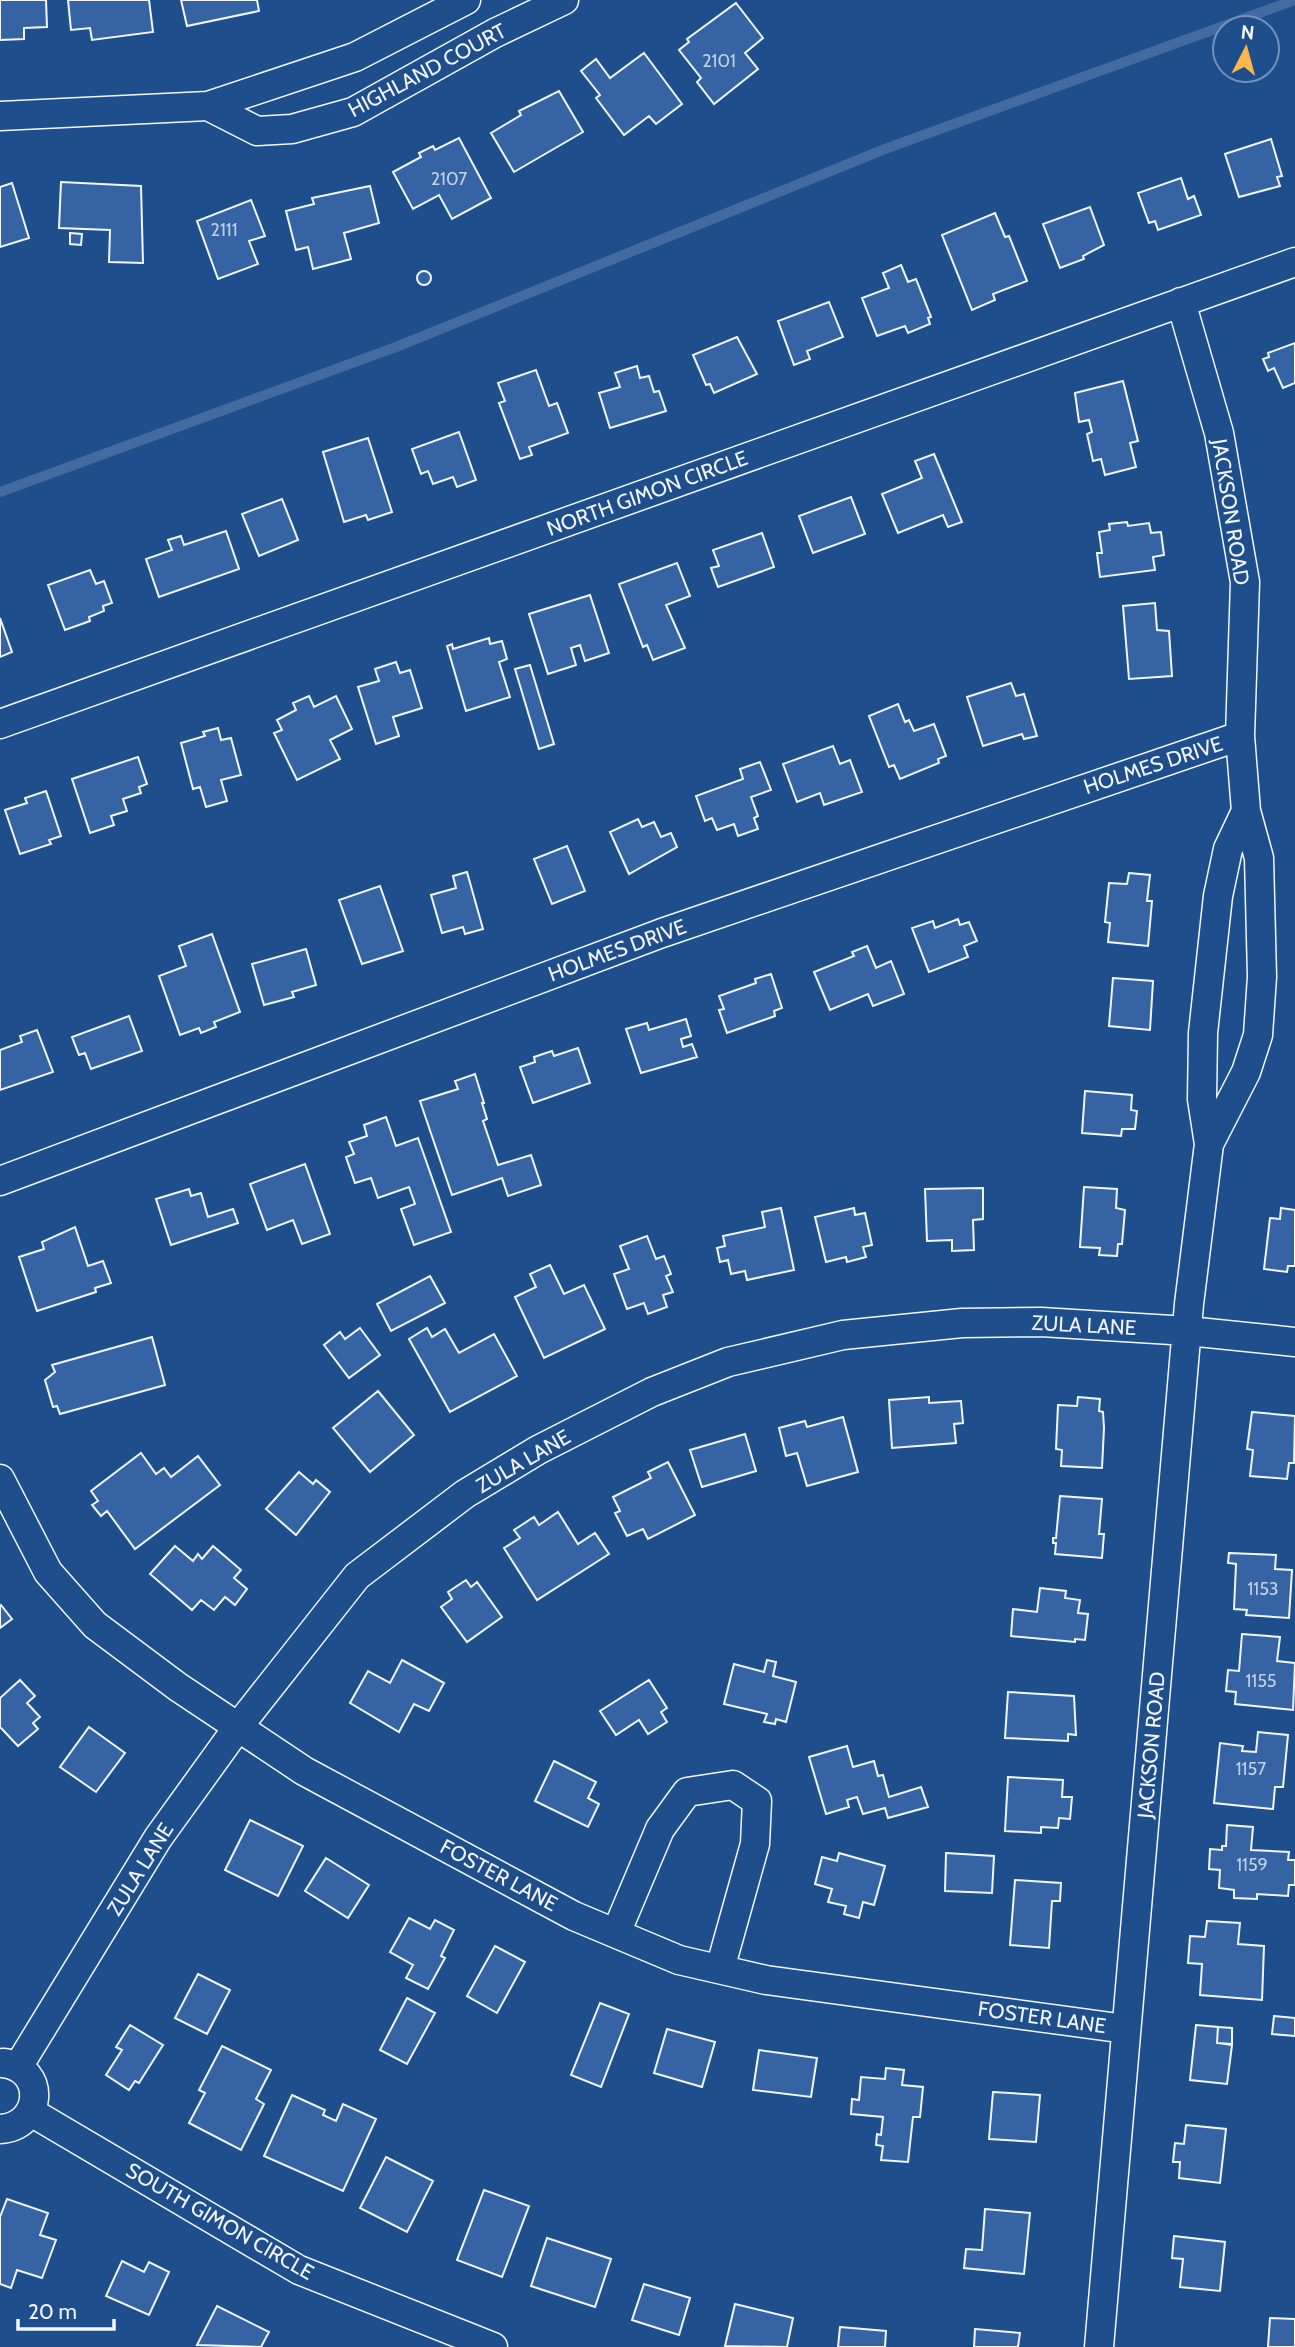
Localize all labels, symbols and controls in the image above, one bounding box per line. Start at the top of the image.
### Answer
north arrow [1211,14,1281,84]
street label: HIGHLAND COURT [344,18,510,122]
text: N [1240,20,1256,45]
house number: 2101 [702,50,736,72]
house number: 2107 [431,168,467,190]
house number: 2111 [210,219,238,241]
street label: JACKSON ROAD [1207,436,1255,587]
street label: NORTH GIMON CIRCLE [543,445,751,541]
street label: HOLMES DRIVE [1080,731,1226,799]
street label: HOLMES DRIVE [545,913,689,987]
street label: ZULA LANE [1031,1310,1137,1340]
street label: ZULA LANE [471,1424,575,1498]
house number: 1153 [1247,1578,1279,1600]
street label: JACKSON ROAD [1132,1670,1170,1821]
house number: 1155 [1245,1670,1277,1692]
house number: 1157 [1236,1758,1266,1780]
street label: ZULA LANE [102,1818,178,1920]
street label: FOSTER LANE [436,1834,562,1916]
house number: 1159 [1236,1854,1268,1876]
street label: FOSTER LANE [976,1996,1108,2038]
street label: SOUTH GIMON CIRCLE [122,2157,318,2285]
scale bar [18,2288,114,2332]
text: 20 m [28,2299,77,2324]

